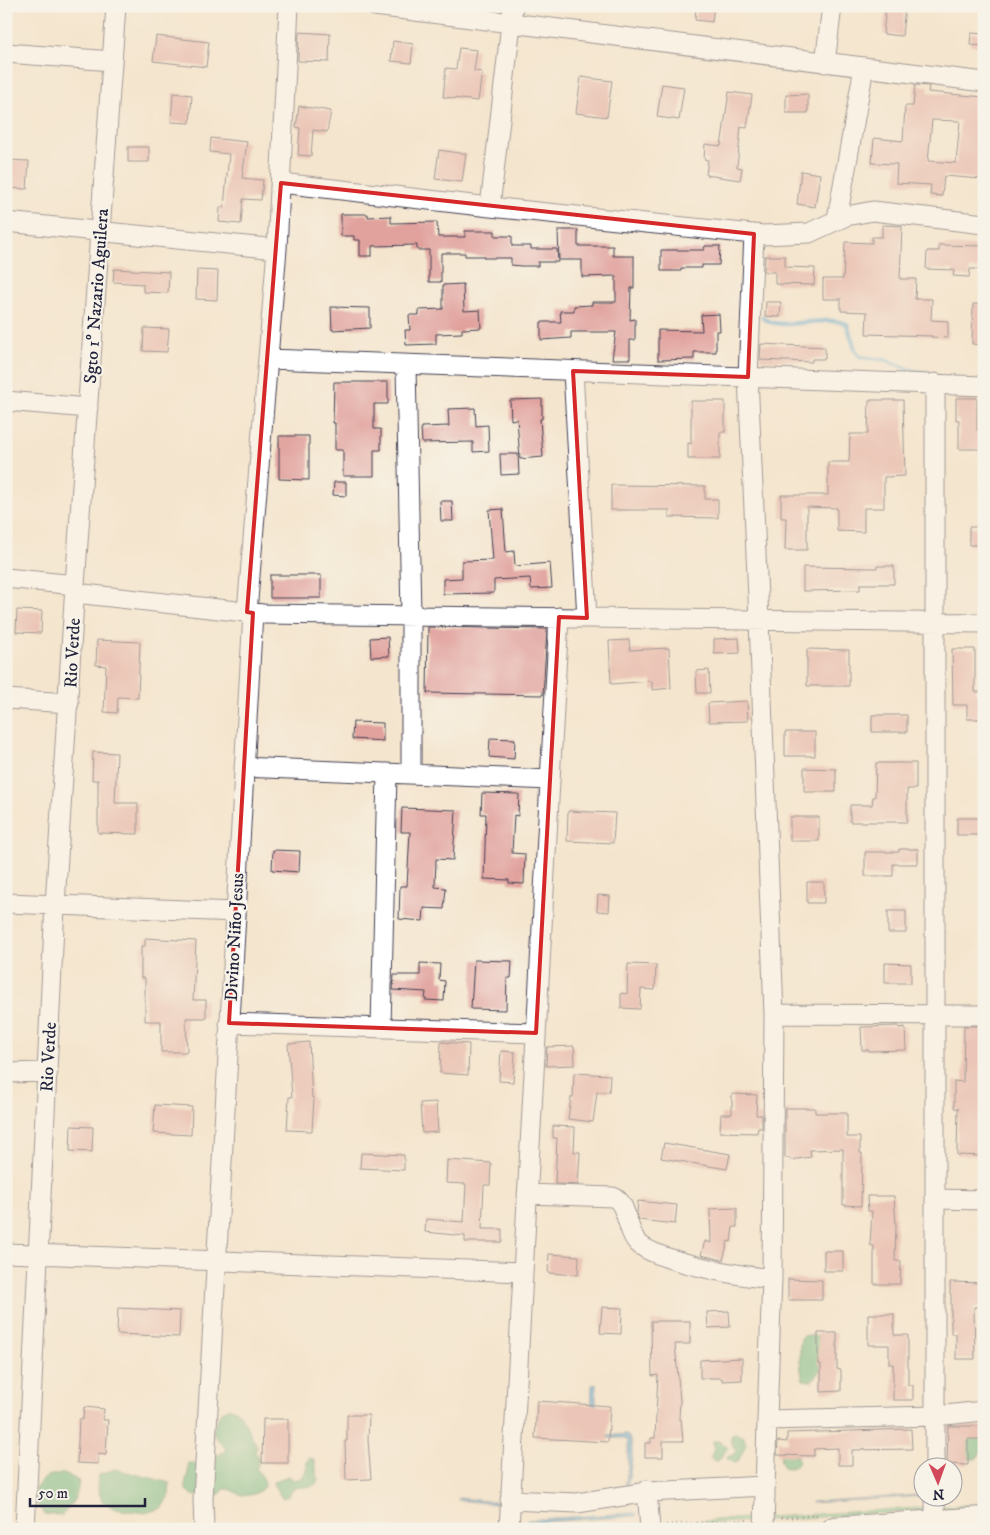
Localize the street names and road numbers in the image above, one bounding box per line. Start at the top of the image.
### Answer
street label: Sgto 1º Nazario Aguilera [80,207,114,384]
street label: Rio Verde [60,617,86,689]
street label: Divino Niño Jesus [221,872,249,1002]
street label: Rio Verde [36,1021,62,1093]

